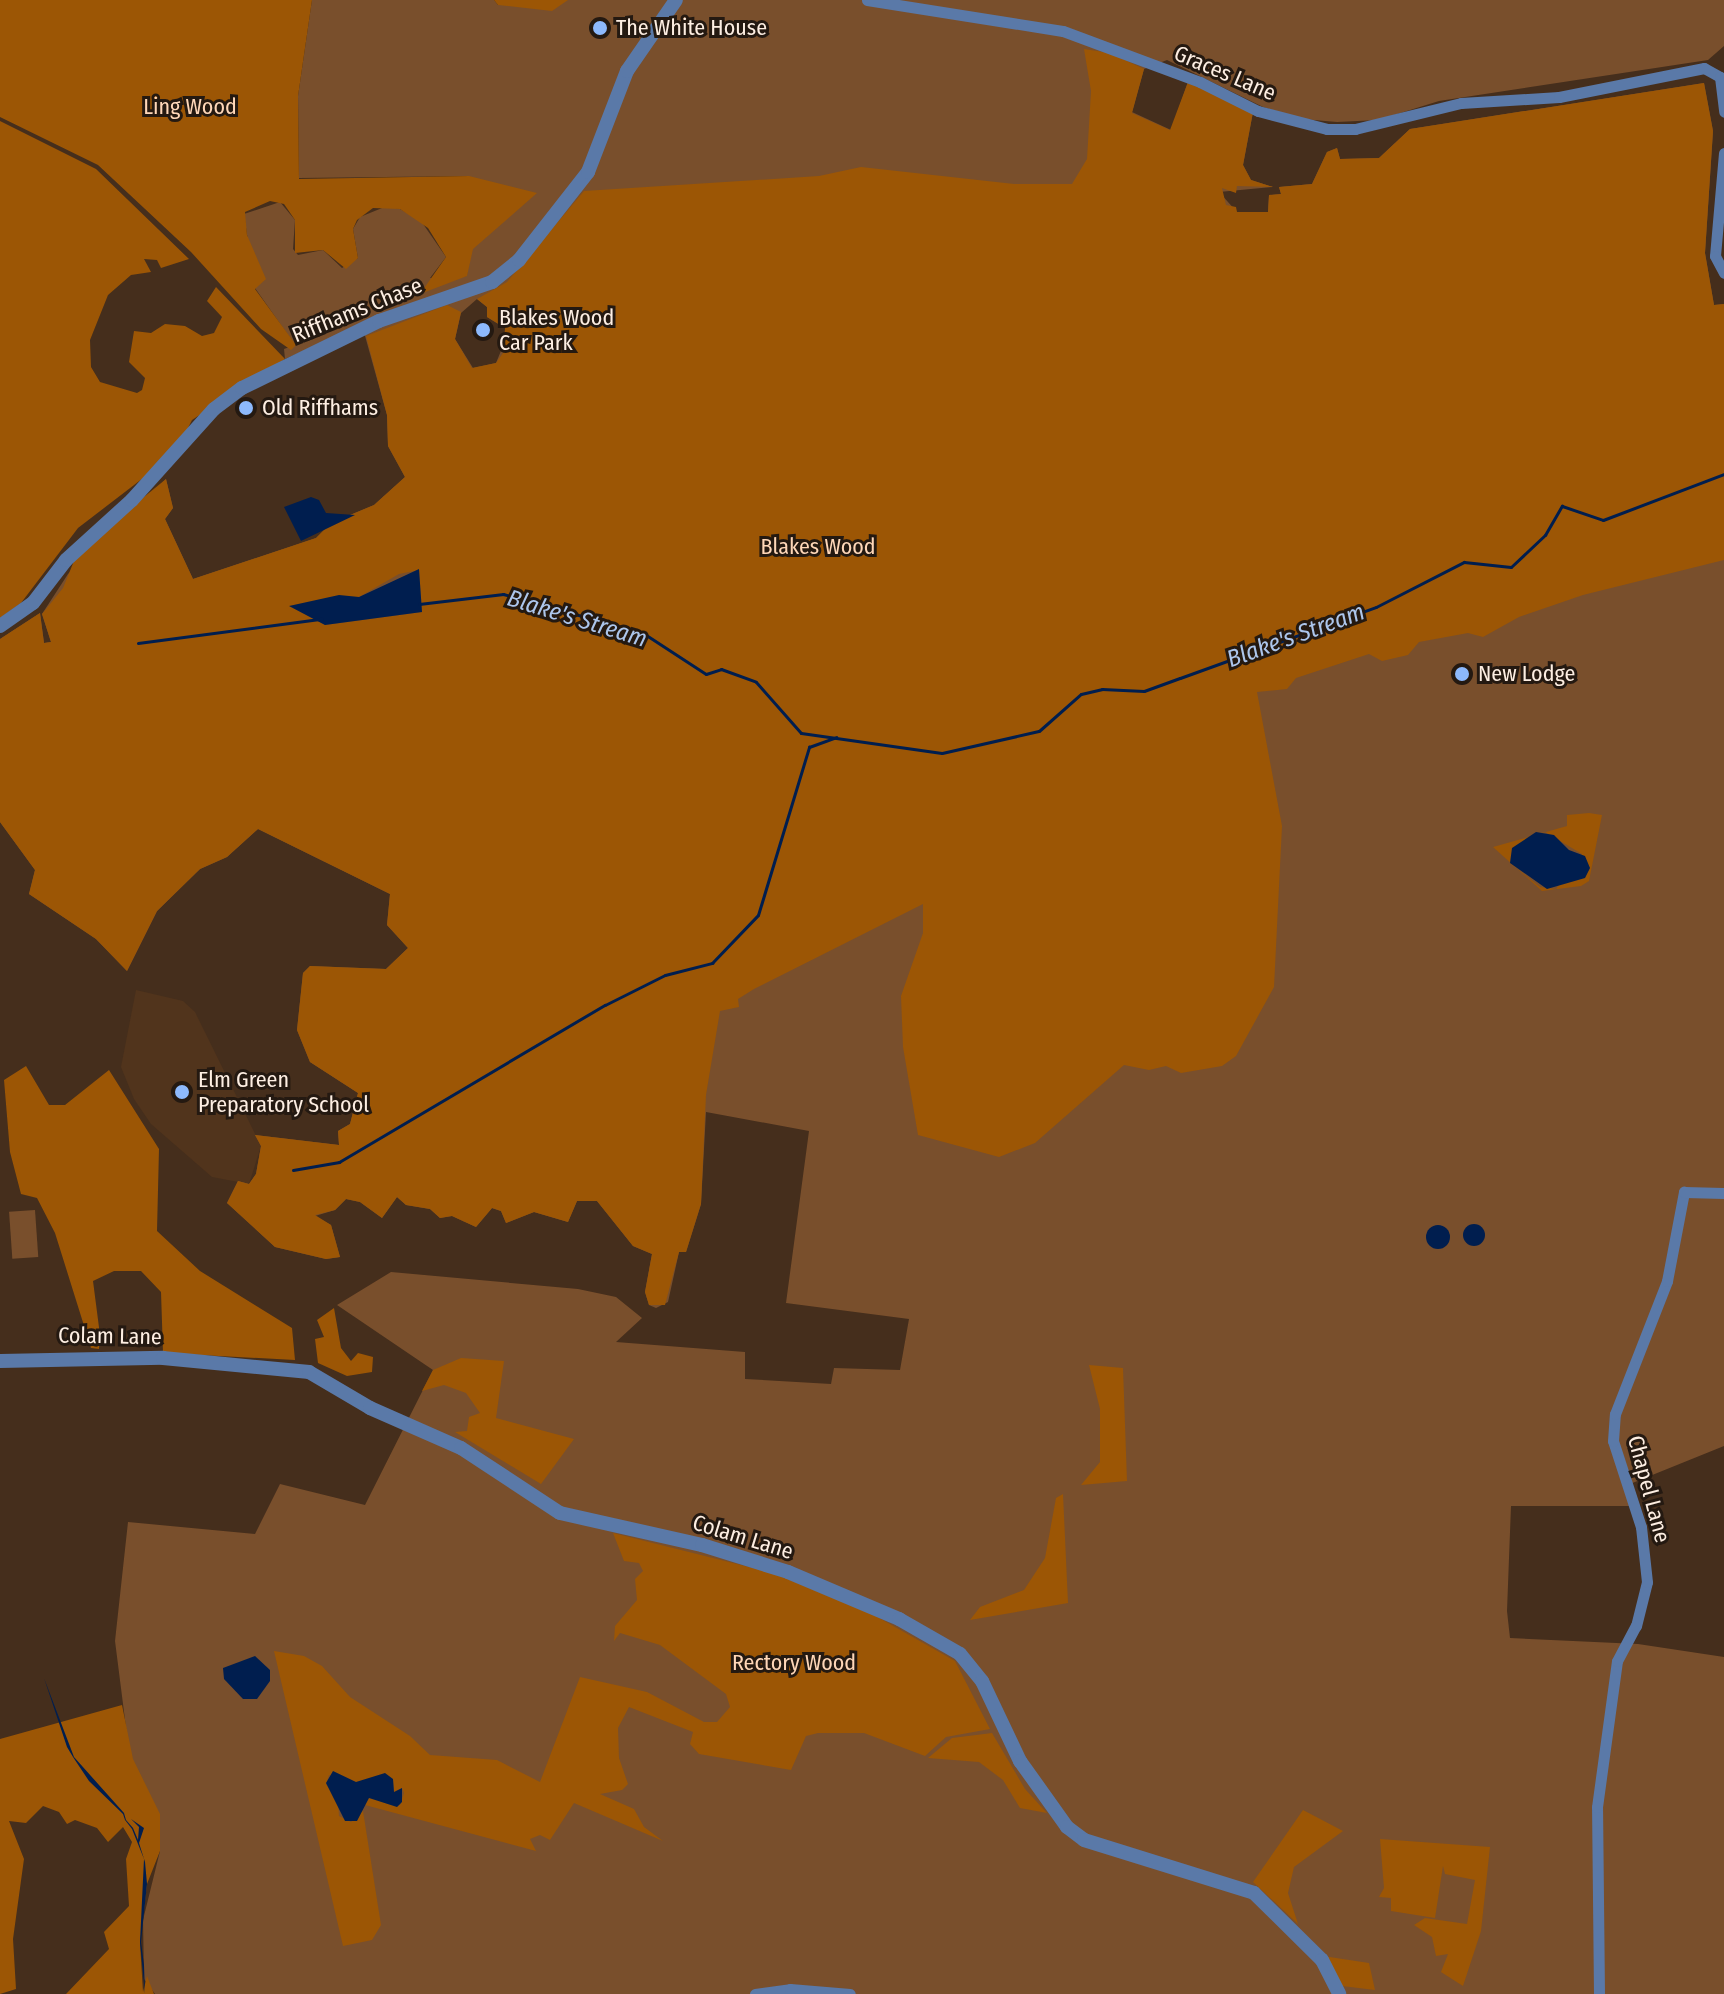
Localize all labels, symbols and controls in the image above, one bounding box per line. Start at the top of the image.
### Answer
place label: The White House [616,15,767,41]
marker: The White House [591,19,609,37]
street label: Graces Lane [1170,40,1280,106]
park label: Ling Wood [143,94,237,120]
street label: Riffhams Chase [288,272,426,348]
place label: Blakes Wood Car Park [499,304,614,356]
marker: Blakes Wood Car Park [474,321,492,339]
place label: Old Riffhams [262,395,378,421]
marker: Old Riffhams [237,399,255,417]
park label: Blakes Wood [760,534,876,560]
water label: Blake's Stream [504,584,650,654]
water label: Blake's Stream [1223,598,1369,674]
place label: New Lodge [1478,661,1575,687]
marker: New Lodge [1453,665,1471,683]
place label: Elm Green Preparatory School [198,1066,369,1118]
marker: Elm Green Preparatory School [173,1083,191,1101]
street label: Colam Lane [58,1322,162,1350]
street label: Chapel Lane [1622,1433,1676,1545]
street label: Colam Lane [690,1509,796,1565]
park label: Rectory Wood [732,1650,856,1676]

